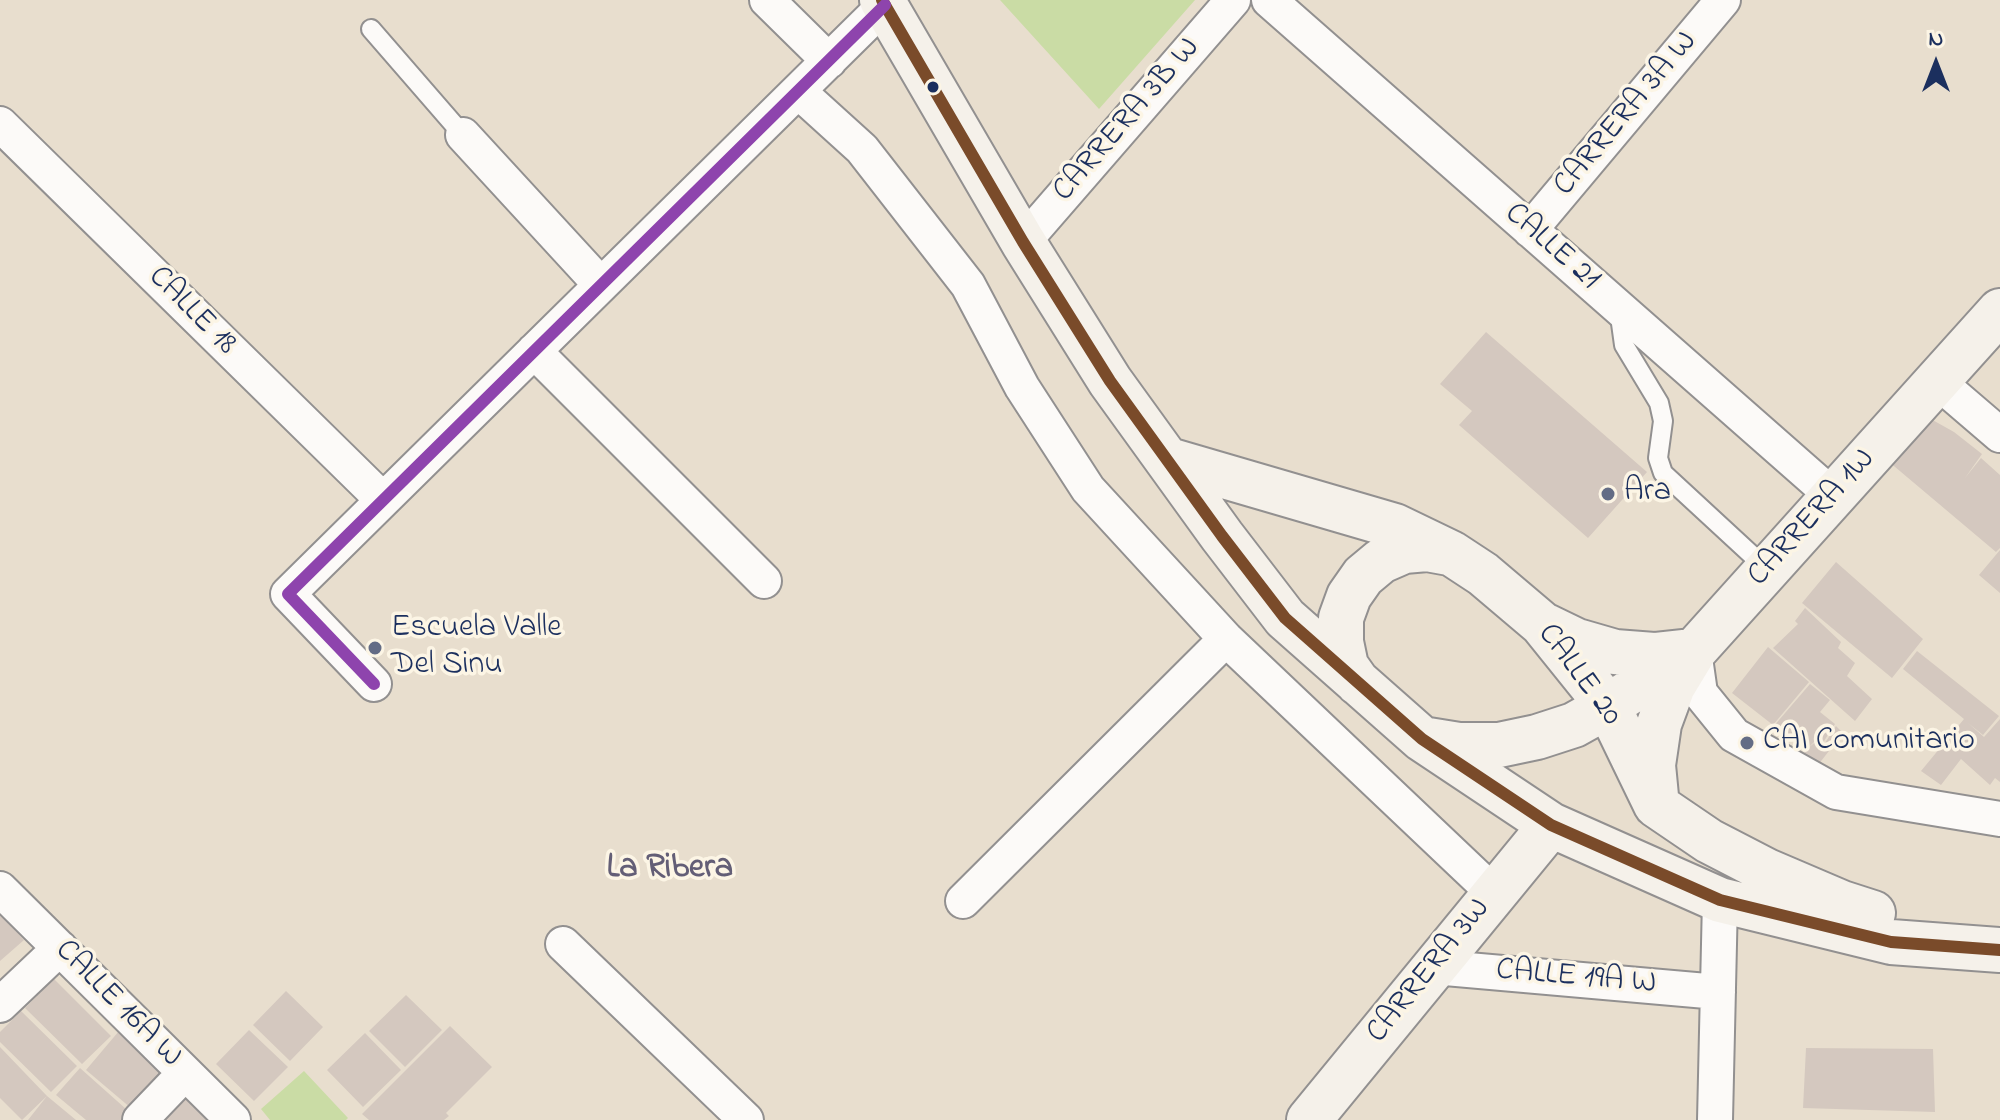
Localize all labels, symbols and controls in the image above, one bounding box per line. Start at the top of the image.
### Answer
north arrow [1896,24,1976,104]
text: N [1929,24,1943,56]
street label: CARRERA 3A W [1547,25,1707,205]
street label: CARRERA 3B W [1046,31,1210,211]
unlabelled marker [925,79,941,95]
street label: CALLE 21 [1495,196,1607,300]
street label: CALLE 18 [138,259,244,365]
street label: CARRERA 1W [1741,442,1885,596]
place label: Ara [1624,475,1671,513]
marker: Ara [1599,485,1617,503]
place label: Escuela Valle Del Sinu [391,611,561,686]
street label: CALLE 20 [1527,617,1629,735]
marker: Escuela Valle Del Sinu [366,639,384,657]
place label: CAI Comunitario [1763,724,1975,762]
marker: CAI Comunitario [1738,734,1756,752]
district label: La Ribera [607,850,733,890]
street label: CARRERA 3W [1360,892,1500,1052]
street label: CALLE 16A W [45,933,189,1077]
street label: CALLE 19A W [1494,953,1658,1005]

